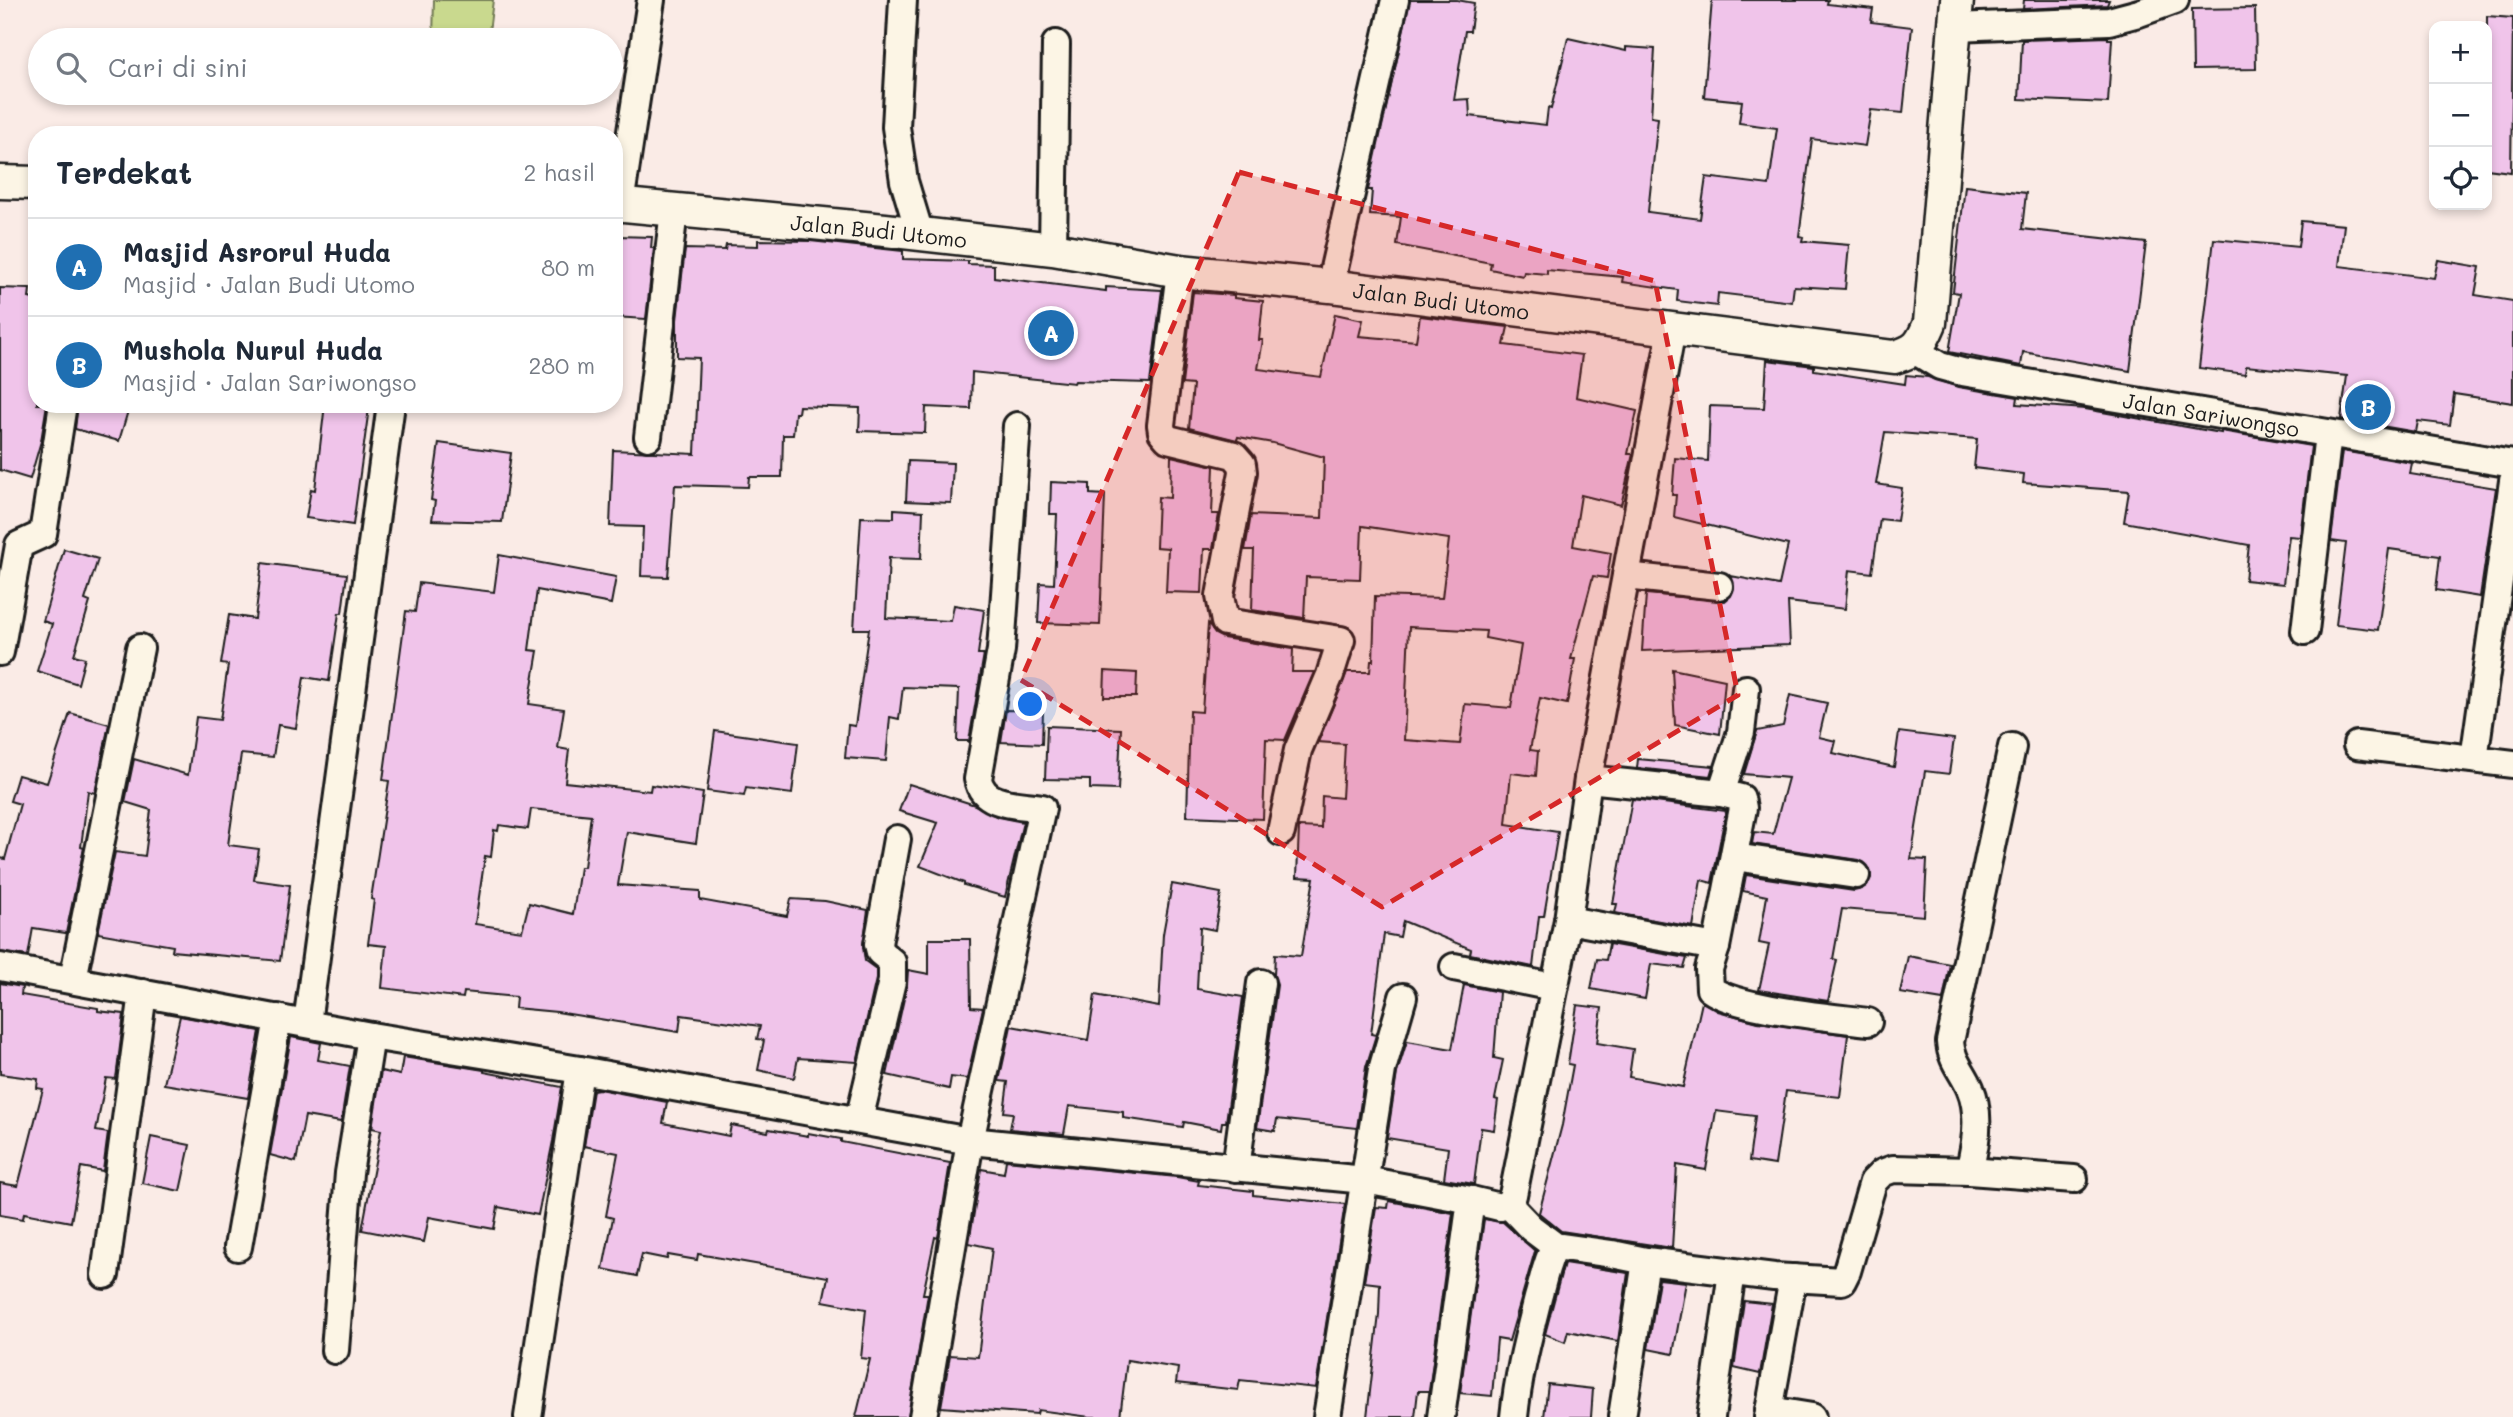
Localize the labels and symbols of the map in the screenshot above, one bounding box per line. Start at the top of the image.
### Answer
street label: Jalan Budi Utomo [789,207,968,253]
street label: Jalan Budi Utomo [1352,276,1531,324]
pin: A [1028,307,1074,359]
pin: B [2345,381,2391,433]
street label: Jalan Sariwongso [2121,386,2301,442]
your location [1013,687,1047,721]

